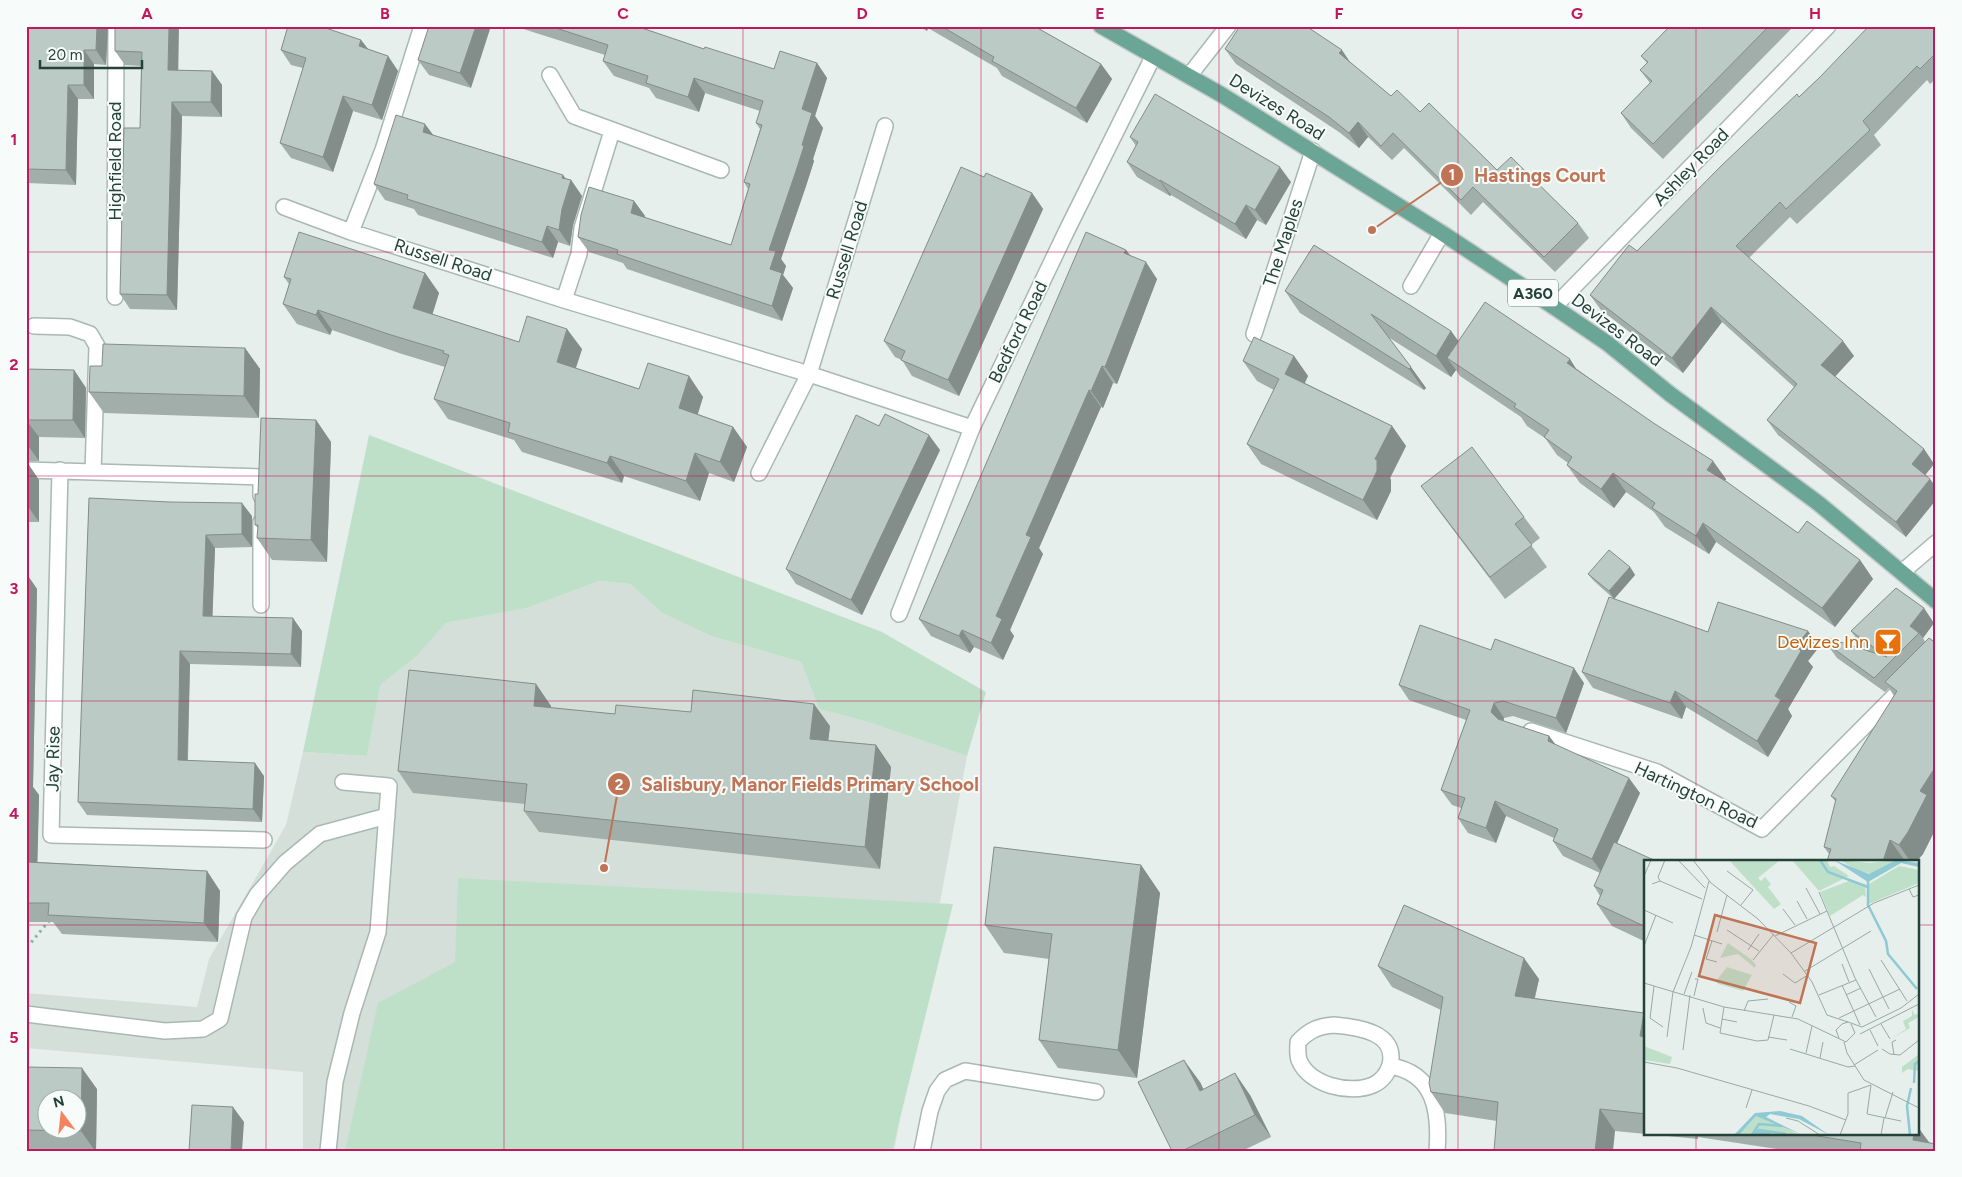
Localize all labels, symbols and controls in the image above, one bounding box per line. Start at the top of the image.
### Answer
text: A [141,4,153,23]
text: B [380,4,390,23]
text: C [617,4,629,23]
text: D [856,4,868,23]
text: E [1095,4,1105,23]
text: F [1335,4,1344,23]
text: G [1571,4,1583,23]
text: H [1809,4,1821,23]
scale bar [40,38,142,70]
text: 20 m [48,46,82,64]
street label: Devizes Road [1225,69,1329,145]
street label: Highfield Road [104,101,126,221]
street label: Ashley Road [1649,124,1733,210]
text: 1 [11,130,17,149]
callout: Hastings Court [1439,158,1616,192]
text: Hastings Court [1474,164,1606,187]
text: 1 [1449,166,1455,184]
street label: The Maples [1258,196,1308,290]
street label: Russell Road [822,198,872,302]
street label: Russell Road [391,234,495,286]
street label: Bedford Road [984,277,1052,387]
road number: A360 [1508,280,1558,306]
street label: Devizes Road [1567,289,1667,371]
text: 2 [9,355,19,374]
text: 3 [10,579,19,598]
bar icon: Devizes Inn [1873,627,1903,657]
place label: Devizes Inn [1777,631,1869,653]
street label: Jay Rise [41,726,65,792]
street label: Hartington Road [1631,757,1761,833]
callout: Salisbury, Manor Fields Primary School [606,767,989,801]
text: Salisbury, Manor Fields Primary School [641,773,979,796]
text: 2 [615,776,624,794]
text: 4 [9,804,19,823]
inset map [1644,860,1920,1134]
text: 5 [9,1028,19,1047]
north arrow [38,1090,88,1140]
text: N [51,1092,66,1112]

